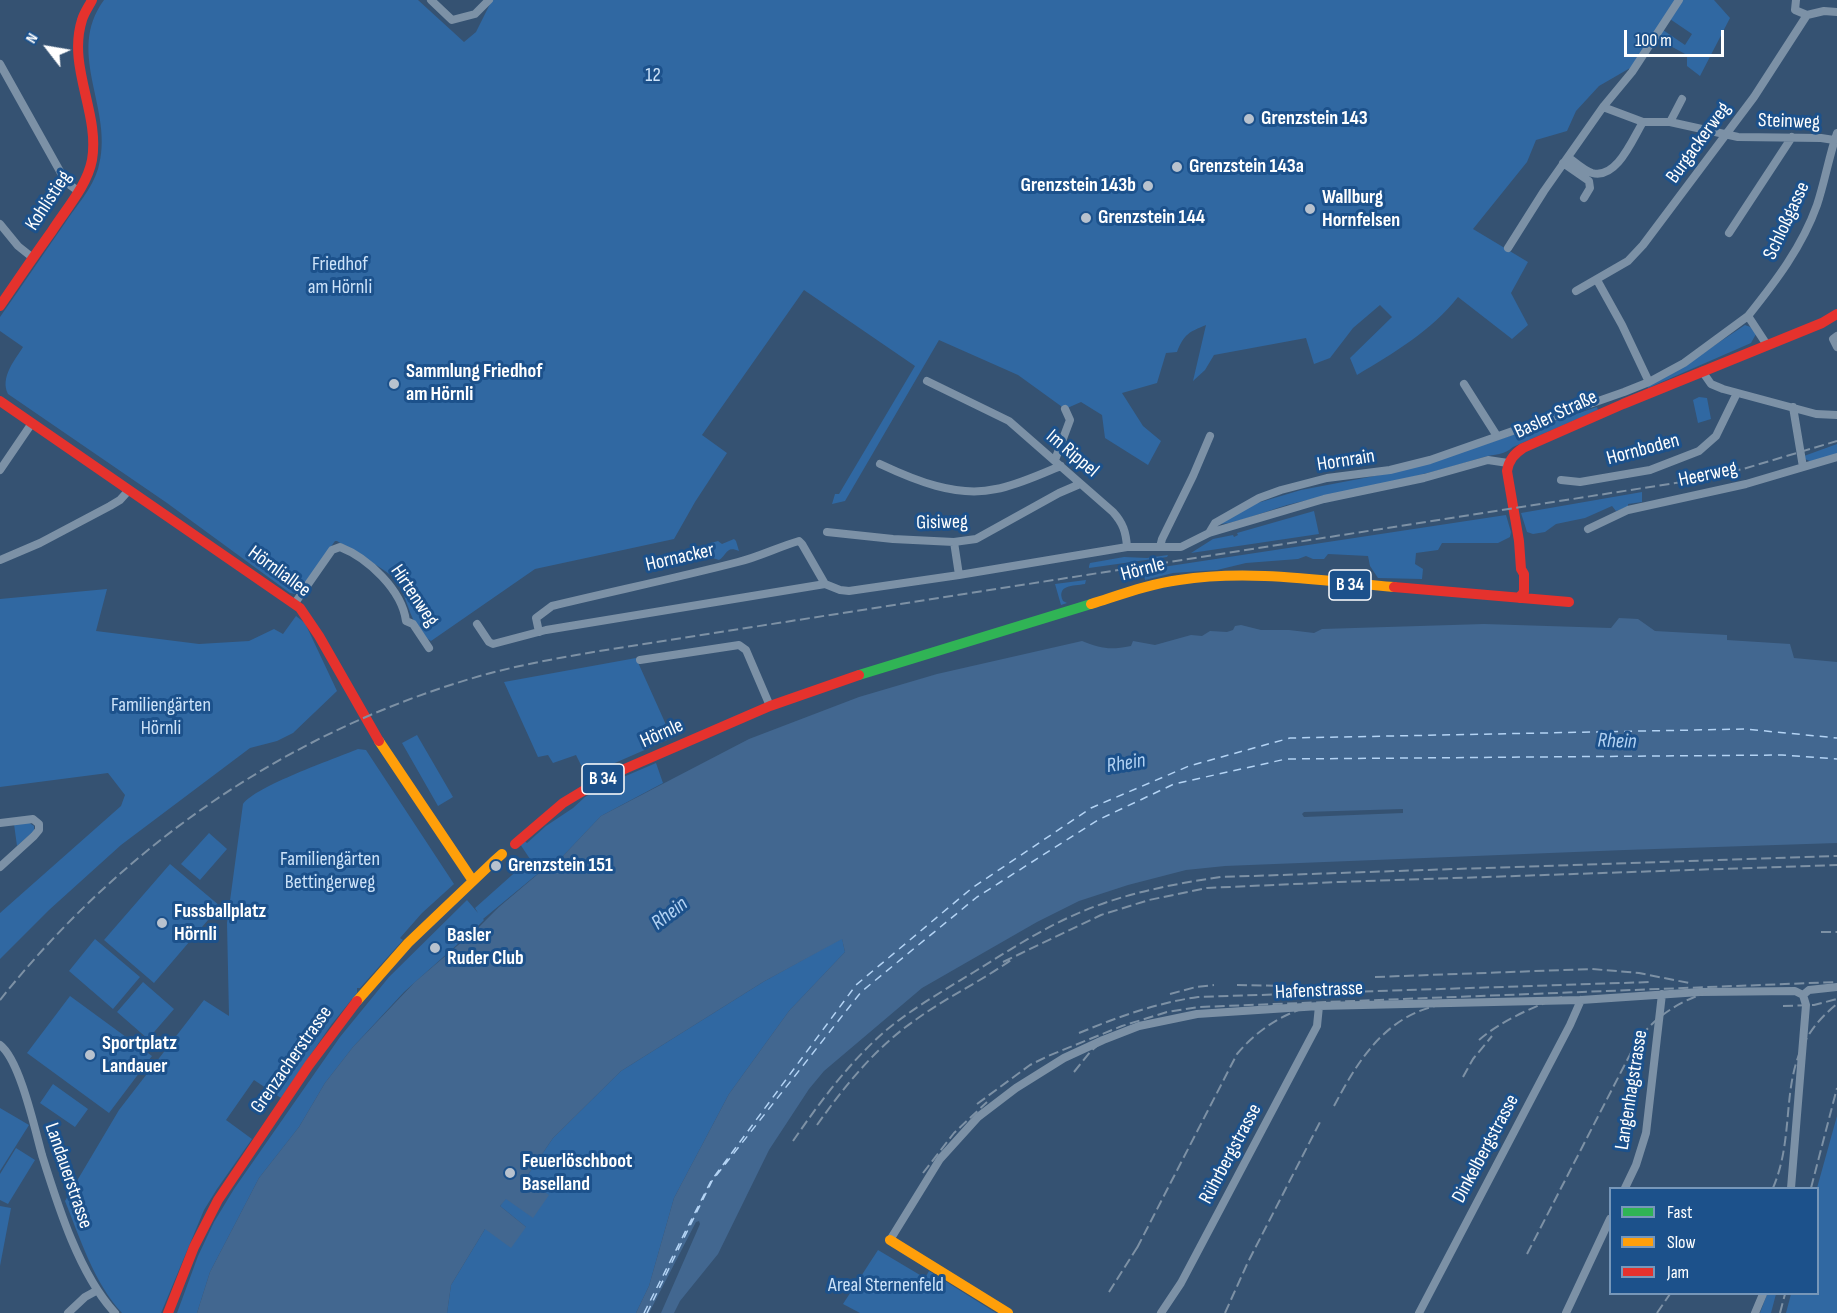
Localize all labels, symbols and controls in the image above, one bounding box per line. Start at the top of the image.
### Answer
north arrow [18,18,78,78]
scale bar [1627,18,1728,56]
text: N [22,30,42,47]
text: 100 m [1635,30,1672,51]
park label: 12 [645,64,661,88]
street label: Burgackerweg [1662,98,1736,188]
place label: Grenzstein 143 [1261,107,1368,131]
street label: Steinweg [1758,109,1820,135]
marker: Grenzstein 143 [1242,112,1256,126]
place label: Grenzstein 143a [1189,155,1304,179]
marker: Grenzstein 143a [1170,160,1184,174]
street label: Kohlistieg [21,167,77,235]
place label: Grenzstein 143b [1021,174,1136,198]
street label: Schloßgasse [1759,178,1815,264]
marker: Grenzstein 143b [1141,179,1155,193]
place label: Wallburg Hornfelsen [1322,186,1400,233]
marker: Wallburg Hornfelsen [1303,202,1317,216]
place label: Grenzstein 144 [1098,206,1205,230]
marker: Grenzstein 144 [1079,211,1093,225]
park label: Friedhof am Hörnli [308,253,372,300]
place label: Sammlung Friedhof am Hörnli [406,360,542,407]
marker: Sammlung Friedhof am Hörnli [387,377,401,391]
street label: Basler Straße [1511,385,1601,445]
street label: Im Rippel [1041,425,1103,483]
street label: Hornboden [1604,429,1682,471]
street label: Hornrain [1315,445,1377,477]
street label: Heerweg [1676,457,1740,493]
street label: Gisiweg [916,511,968,535]
street label: Hornacker [643,538,717,578]
street label: Hörnliallee [243,541,315,603]
street label: Hörnle [1118,553,1168,587]
street label: Hirtenweg [385,560,443,632]
road number: B 34 [1329,570,1371,600]
park label: Familiengärten Hörnli [111,694,211,741]
street label: Hörnle [637,714,687,754]
water label: Rhein [1597,729,1637,755]
water label: Rhein [1105,748,1147,780]
road number: B 34 [582,764,624,794]
park label: Familiengärten Bettingerweg [280,848,380,895]
place label: Grenzstein 151 [508,854,613,878]
marker: Grenzstein 151 [489,859,503,873]
water label: Rhein [647,892,693,936]
place label: Fussballplatz Hörnli [174,900,266,947]
marker: Fussballplatz Hörnli [155,916,169,930]
place label: Basler Ruder Club [447,924,524,971]
marker: Basler Ruder Club [428,941,442,955]
street label: Hafenstrasse [1274,977,1364,1005]
street label: Grenzacherstrasse [246,1002,338,1118]
street label: Langenhagstrasse [1611,1028,1653,1152]
place label: Sportplatz Landauer [102,1032,177,1079]
marker: Sportplatz Landauer [83,1048,97,1062]
street label: Dinkelbergstrasse [1447,1091,1525,1207]
street label: Rührbergstrasse [1195,1100,1267,1208]
street label: Landauerstrasse [39,1120,97,1232]
place label: Feuerlöschboot Baselland [522,1150,632,1197]
marker: Feuerlöschboot Baselland [503,1166,517,1180]
legend [1609,1187,1819,1295]
text: Fast [1667,1202,1692,1223]
text: Slow [1667,1232,1696,1253]
text: Jam [1667,1262,1689,1283]
park label: Areal Sternenfeld [828,1274,944,1298]

